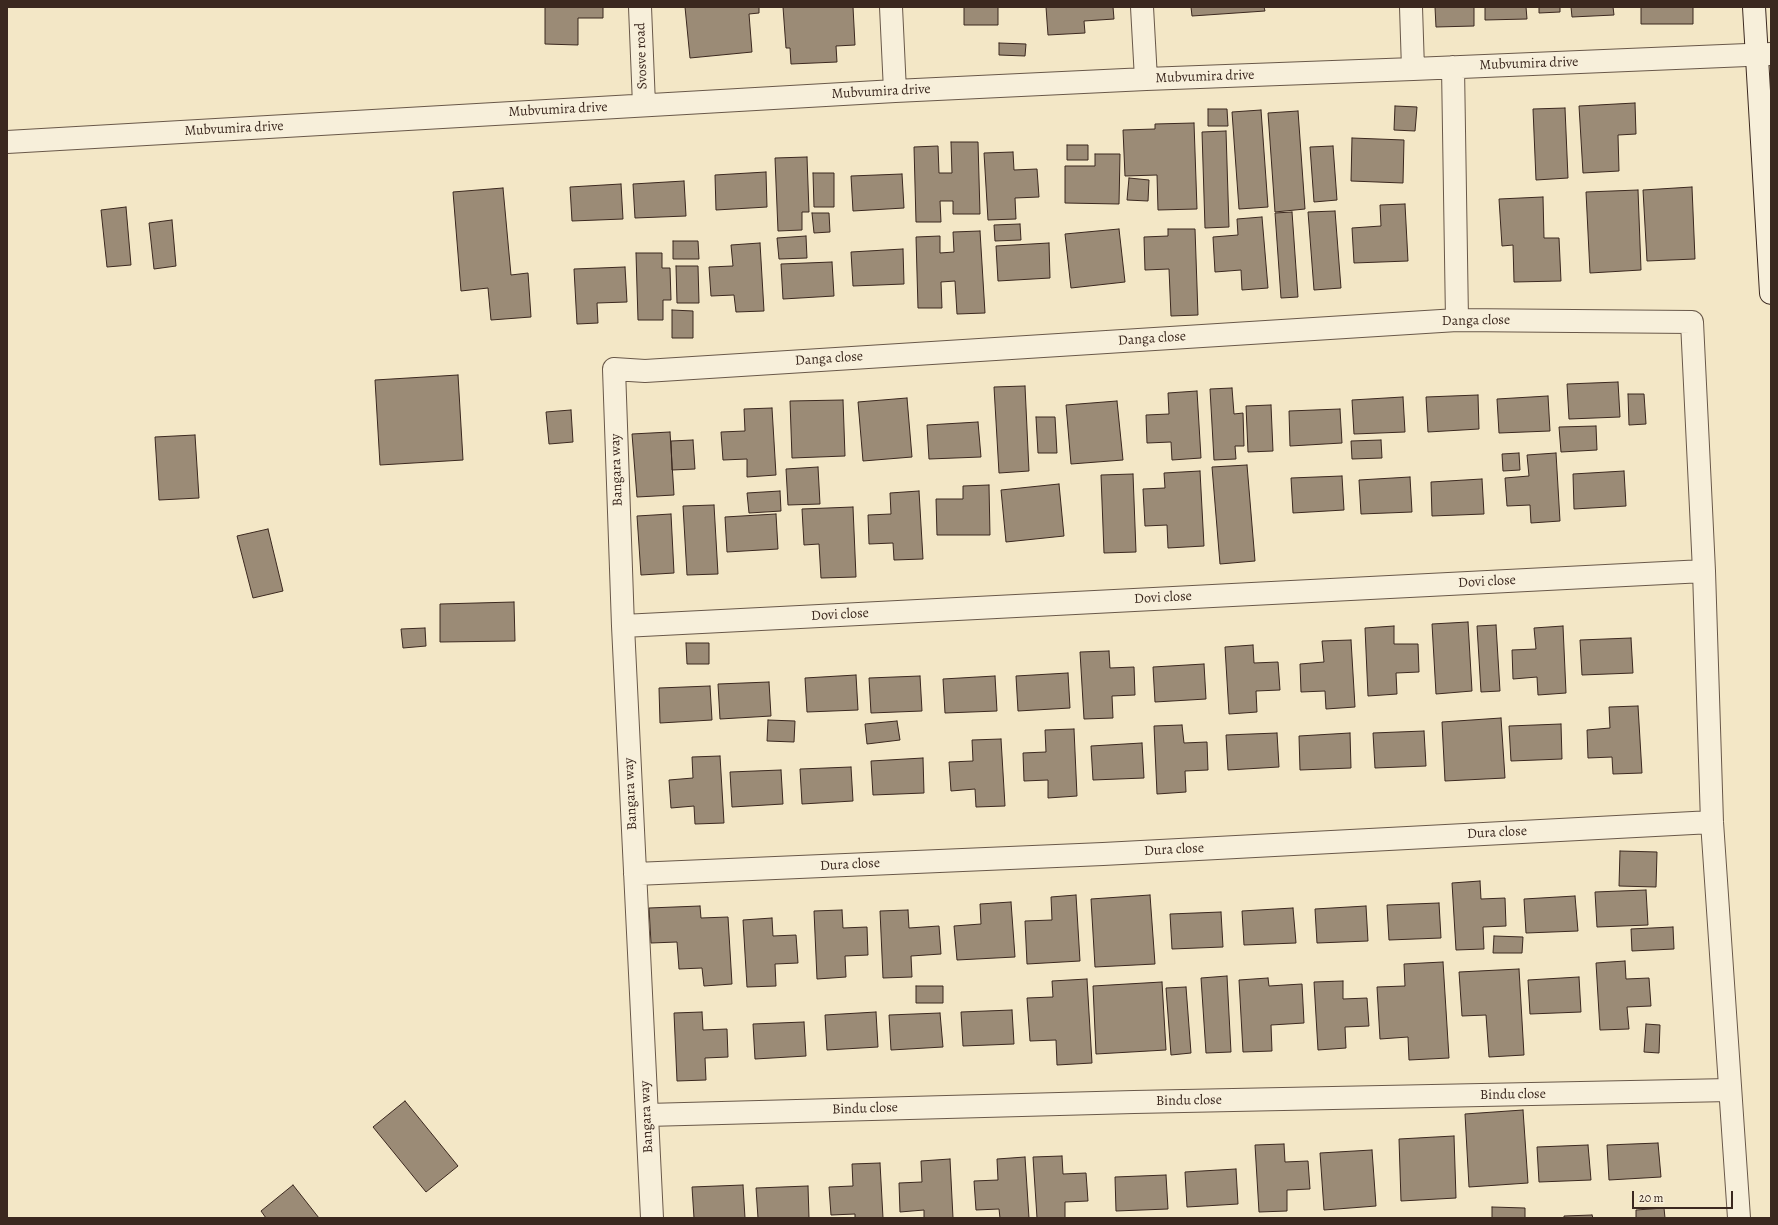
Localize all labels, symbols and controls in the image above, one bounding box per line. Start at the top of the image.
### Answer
street label: Svosve road [632,22,652,90]
street label: Mubvumira drive [1479,54,1579,74]
street label: Mubvumira drive [1155,67,1255,87]
street label: Mubvumira drive [831,81,931,103]
street label: Mubvumira drive [508,99,608,121]
street label: Mubvumira drive [184,118,284,140]
street label: Danga close [1442,312,1510,330]
street label: Danga close [1117,328,1187,350]
street label: Danga close [794,348,864,370]
street label: Bangara way [607,433,627,507]
street label: Dovi close [1458,572,1516,592]
street label: Dovi close [1134,588,1192,608]
street label: Dovi close [811,605,869,625]
street label: Bangara way [621,757,641,831]
street label: Dura close [1467,823,1527,843]
street label: Dura close [1144,840,1204,860]
street label: Dura close [820,855,880,875]
street label: Bangara way [637,1080,657,1154]
street label: Bindu close [1480,1086,1546,1104]
street label: Bindu close [1156,1092,1222,1110]
street label: Bindu close [832,1099,898,1119]
scale bar [1634,1183,1735,1209]
text: 20 m [1639,1190,1663,1206]

